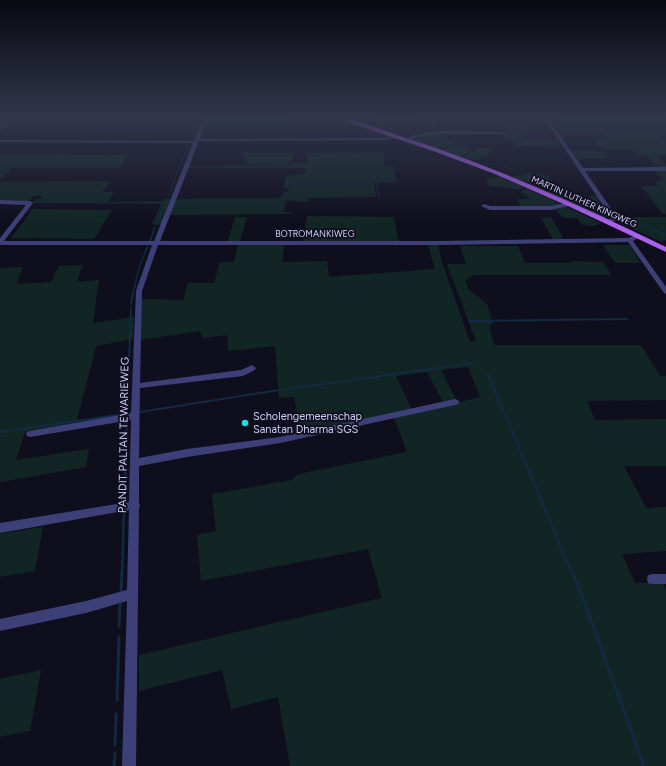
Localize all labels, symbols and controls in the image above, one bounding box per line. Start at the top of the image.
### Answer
street label: MARTIN LUTHER KINGWEG [530,174,638,230]
street label: BOTROMANKIWEG [275,229,355,239]
street label: PANDIT PALTAN TEWARIEWEG [116,357,132,513]
place label: Scholengemeenschap Sanatan Dharma SGS [253,410,362,436]
marker: Scholengemeenschap Sanatan Dharma SGS [240,418,250,428]

